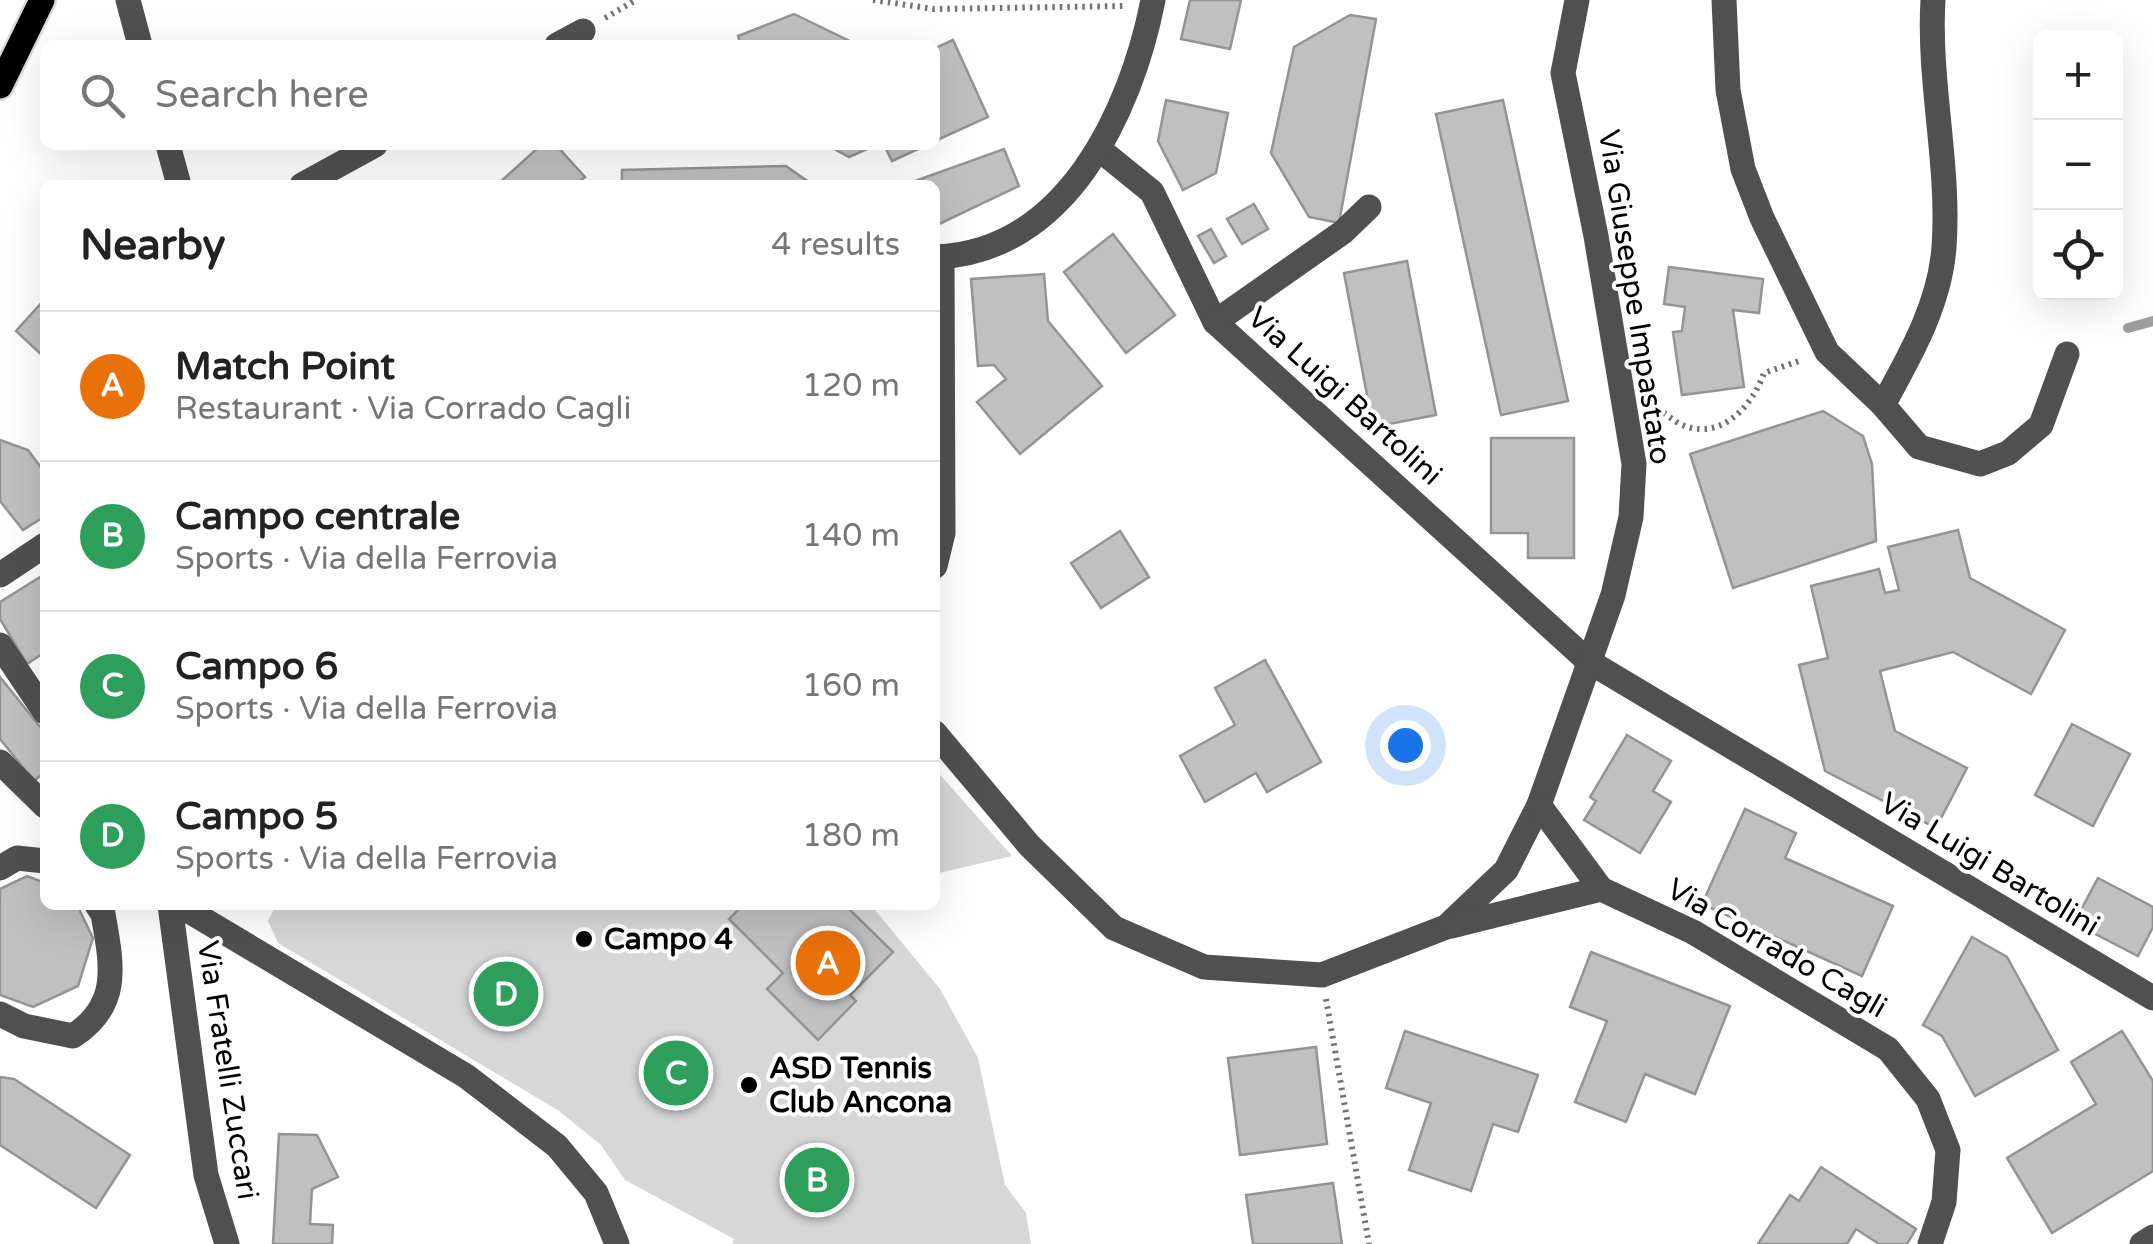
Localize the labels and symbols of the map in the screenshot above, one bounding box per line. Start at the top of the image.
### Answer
street label: Via Giuseppe Impastato [1590,127,1679,467]
street label: Via Luigi Bartolini [1240,299,1450,493]
your location [1380,720,1431,771]
street label: Via Luigi Bartolini [1873,784,2106,944]
street label: Via Corrado Cagli [1660,870,1893,1026]
place label: Campo 4 [604,921,733,958]
pin: A [796,926,860,1000]
marker: Campo 4 [573,928,595,950]
street label: Via Fratelli Zuccari [189,938,266,1202]
pin: D [474,956,538,1032]
pin: C [644,1036,708,1110]
place label: ASD Tennis Club Ancona [769,1050,952,1121]
marker: ASD Tennis Club Ancona [738,1074,760,1096]
pin: B [784,1142,850,1218]

